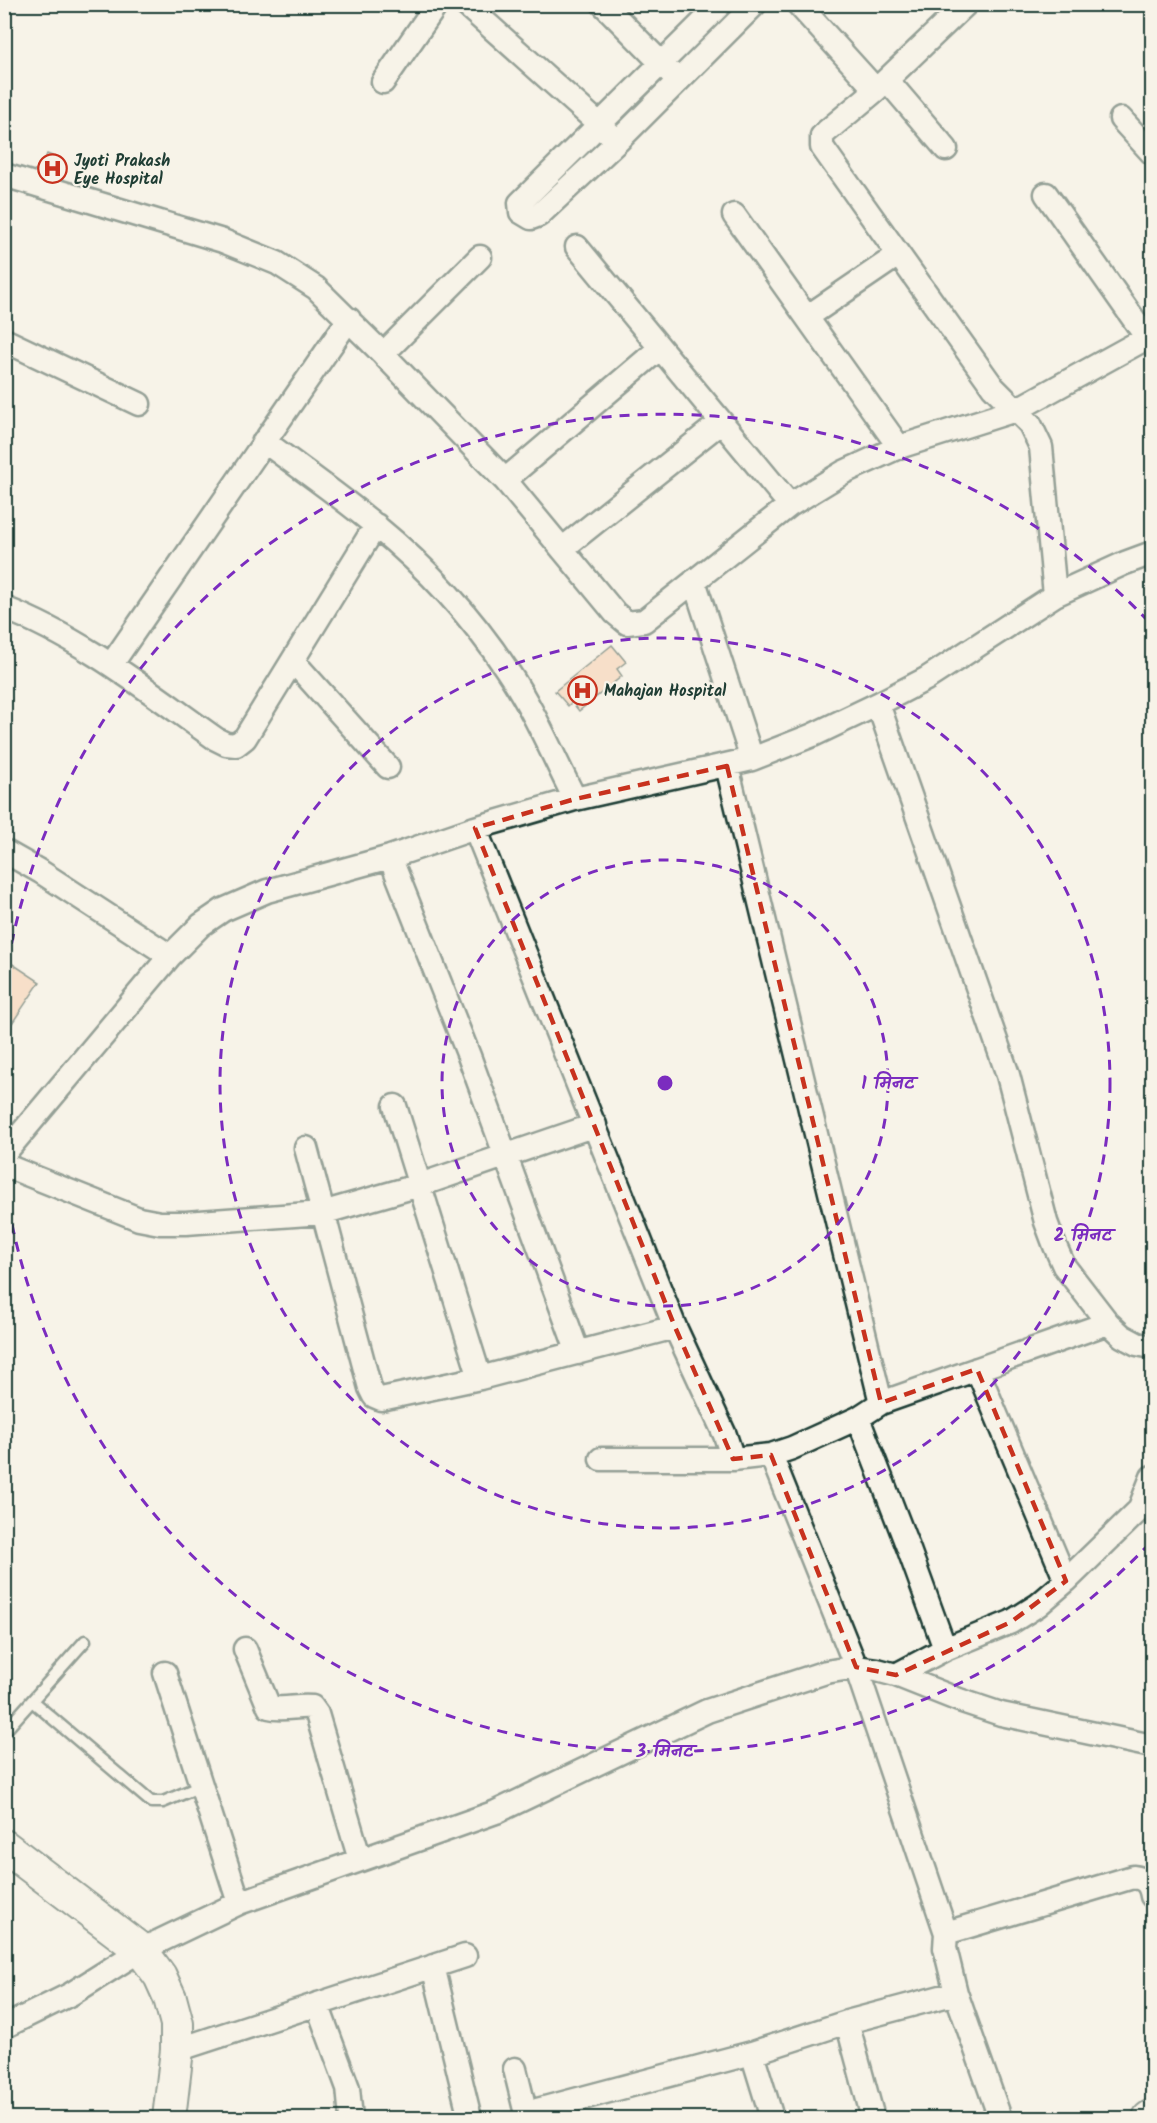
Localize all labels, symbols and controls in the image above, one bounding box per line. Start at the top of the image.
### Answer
place label: Jyoti Prakash Eye Hospital [74,149,170,192]
hospital icon: Jyoti Prakash Eye Hospital [37,153,69,185]
hospital icon: Mahajan Hospital [567,674,599,706]
place label: Mahajan Hospital [604,679,727,704]
text: 1 मिनट [861,1070,918,1099]
centre of rings [655,1073,675,1093]
text: 2 मिनट [1054,1222,1116,1251]
text: 3 मिनट [635,1738,698,1767]

